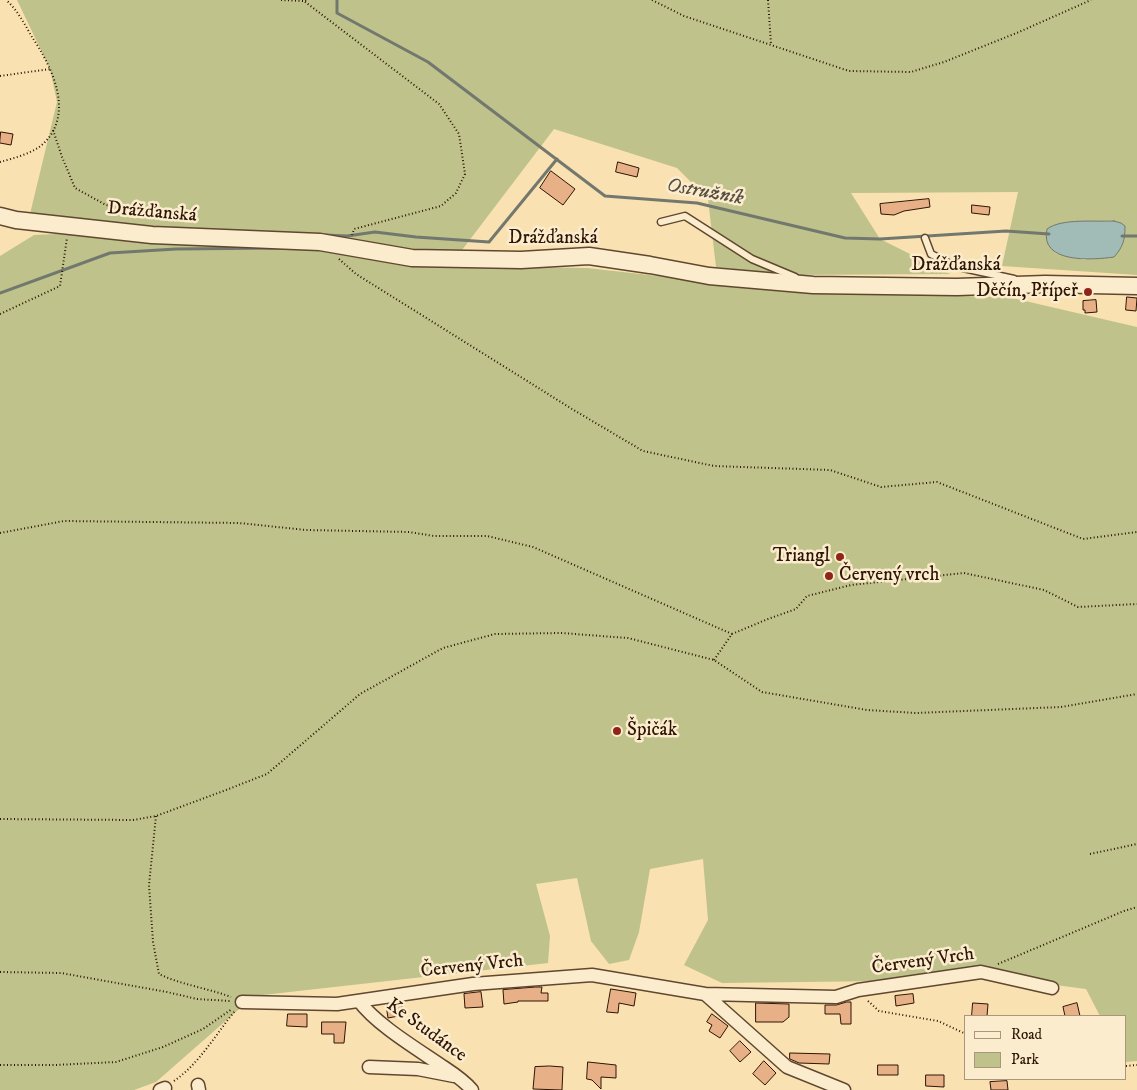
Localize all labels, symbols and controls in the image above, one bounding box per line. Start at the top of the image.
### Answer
water label: Ostružník [665,174,745,212]
street label: Drážďanská [106,198,198,228]
street label: Drážďanská [508,228,598,250]
street label: Drážďanská [911,255,1001,277]
place label: Děčín, Přípeř [976,281,1078,303]
marker: Děčín, Přípeř [1082,286,1094,298]
place label: Triangl [773,546,830,568]
marker: Triangl [834,551,846,563]
place label: Červený vrch [839,565,939,587]
marker: Červený vrch [823,570,835,582]
place label: Špičák [627,720,677,742]
marker: Špičák [611,725,623,737]
street label: Červený Vrch [870,944,976,980]
street label: Červený Vrch [420,950,524,984]
street label: Ke Studánce [381,994,471,1068]
legend [964,1015,1127,1080]
text: Road [1011,1025,1042,1044]
text: Park [1011,1050,1039,1069]

